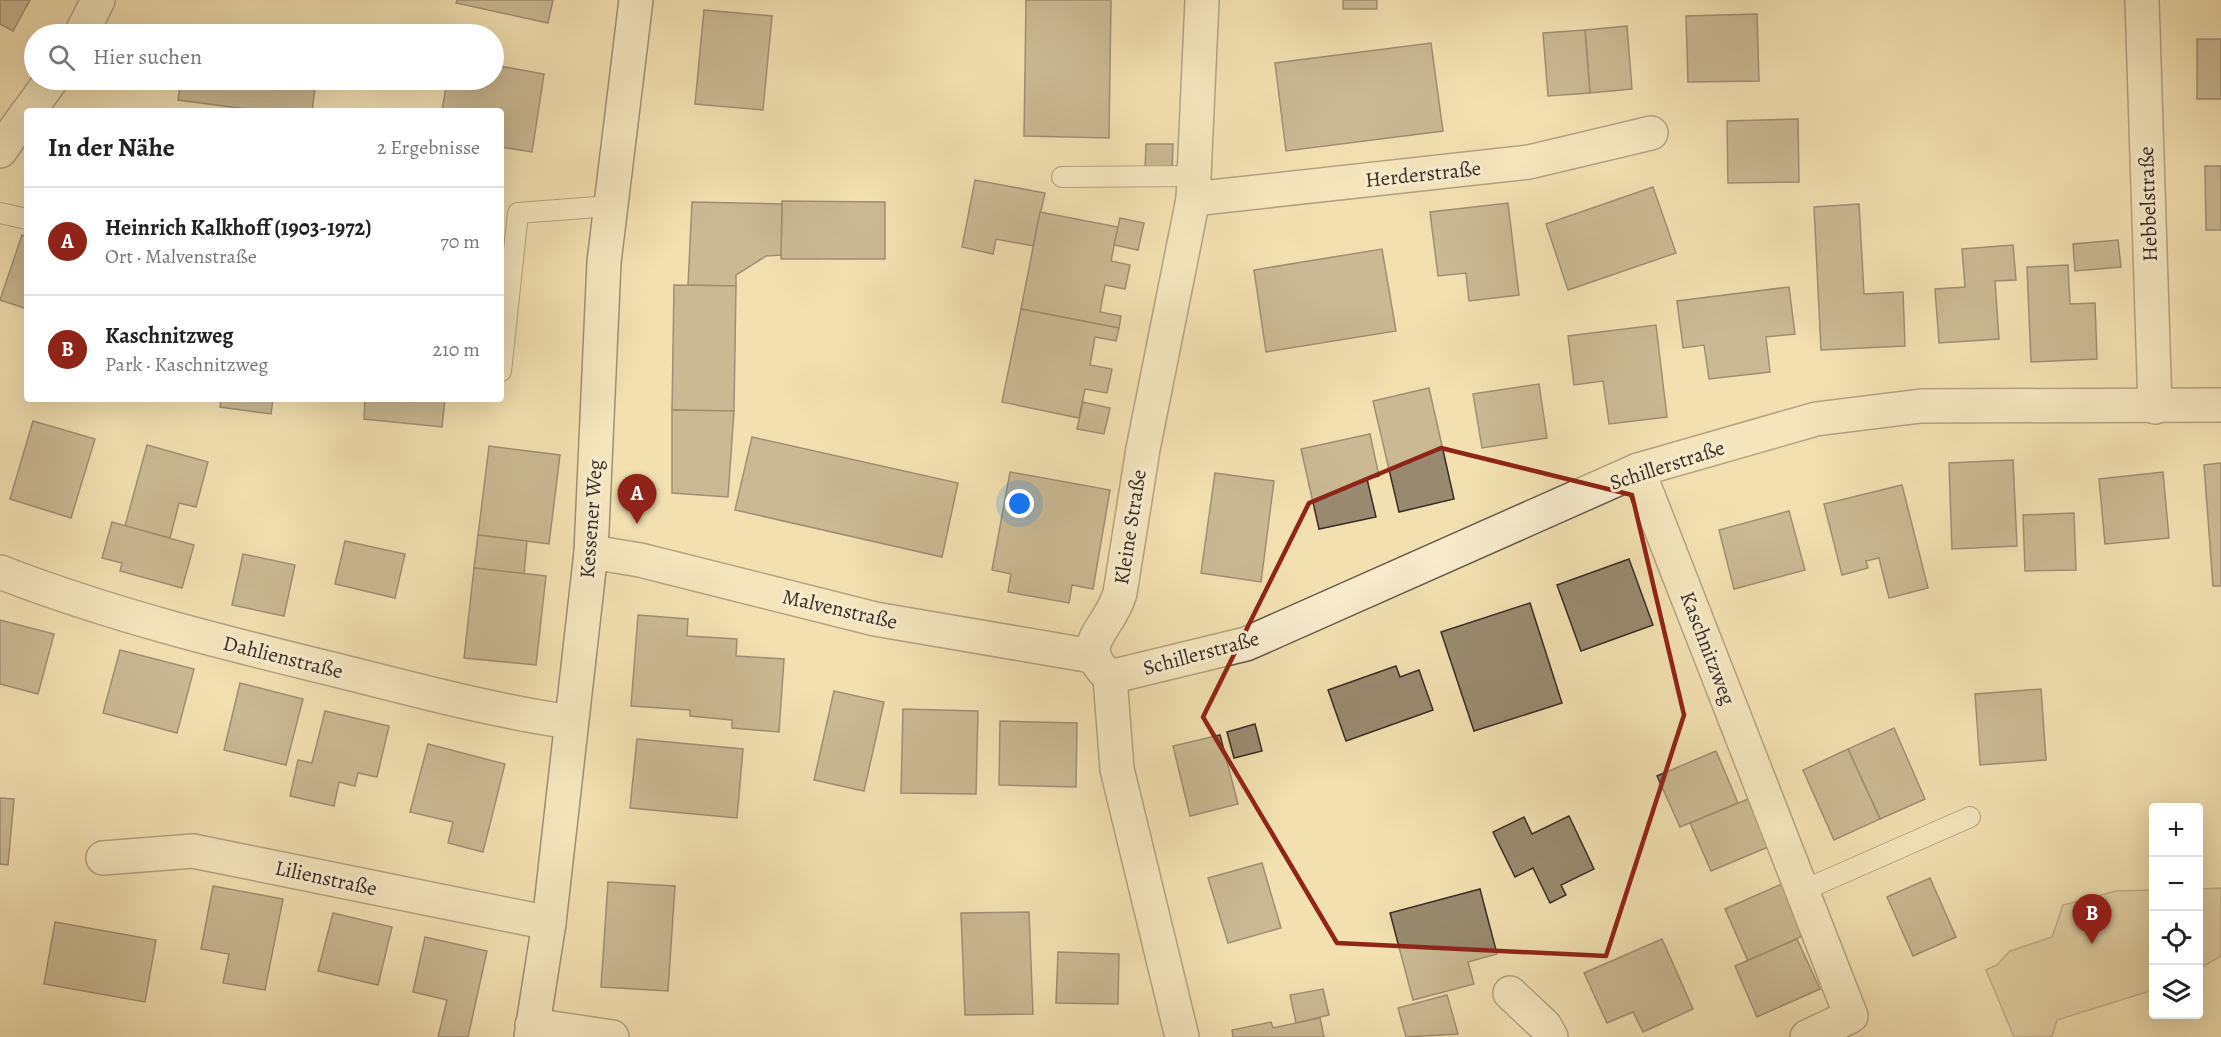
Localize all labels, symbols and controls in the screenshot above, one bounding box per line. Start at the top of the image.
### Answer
search box [24,24,504,90]
icon: search [45,41,78,74]
text: Hier suchen [93,42,202,72]
text: In der Nähe [48,130,175,165]
text: 2 Ergebnisse [377,134,480,161]
street label: Hebbelstraße [2132,146,2164,262]
street label: Herderstraße [1364,154,1482,194]
text: Heinrich Kalkhoff (1903-1972) [105,213,372,243]
text: A [61,228,74,255]
text: 70 m [440,228,480,255]
text: Ort · Malvenstraße [105,243,257,270]
text: Kaschnitzweg [105,321,233,351]
text: B [61,336,74,363]
text: 210 m [432,336,480,363]
text: Park · Kaschnitzweg [105,351,268,378]
street label: Schillerstraße [1606,433,1728,497]
street label: Kessener Weg [573,458,609,579]
street label: Kleine Straße [1107,467,1153,587]
pin: A [618,474,656,524]
your location [1005,489,1034,518]
street label: Malvenstraße [780,582,900,636]
street label: Kaschnitzweg [1674,587,1743,709]
street label: Schillerstraße [1140,624,1262,682]
street label: Dahlienstraße [220,629,346,685]
map controls [2149,803,2203,1019]
button: + [2149,803,2203,857]
street label: Lilienstraße [273,854,379,902]
button: − [2149,857,2203,911]
pin: B [2072,894,2112,944]
button: locate [2149,911,2203,965]
button: layers [2149,965,2203,1019]

